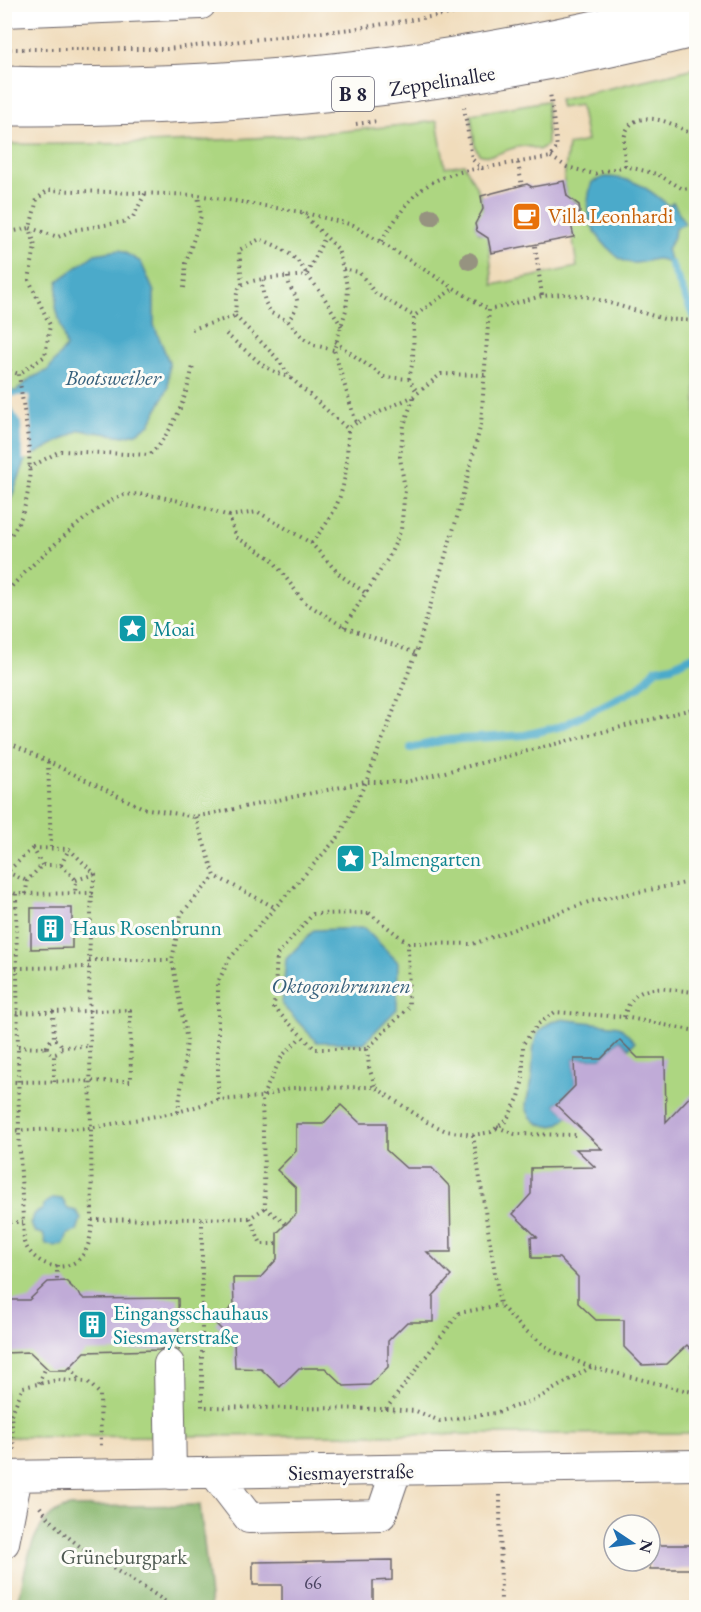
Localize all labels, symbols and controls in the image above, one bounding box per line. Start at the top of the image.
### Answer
street label: Zeppelinallee [387,59,497,102]
road number: B 8 [332,77,374,111]
cafe icon: Villa Leonhardi [511,200,543,232]
place label: Villa Leonhardi [548,202,673,229]
water label: Bootsweiher [64,363,162,392]
place icon: Moai [116,613,148,645]
place label: Moai [153,615,195,642]
place icon: Palmengarten [334,843,366,875]
place label: Palmengarten [371,845,481,872]
building icon: Haus Rosenbrunn [35,912,67,944]
place label: Haus Rosenbrunn [72,914,222,941]
water label: Oktogonbrunnen [271,971,411,1000]
place label: Eingangsschauhaus Siesmayerstraße [113,1299,268,1350]
building icon: Eingangsschauhaus Siesmayerstraße [76,1309,108,1341]
street label: Siesmayerstraße [288,1457,414,1486]
north arrow [602,1513,662,1573]
text: N [634,1538,658,1555]
park label: Grüneburgpark [61,1543,188,1570]
house number: 66 [304,1571,322,1594]

